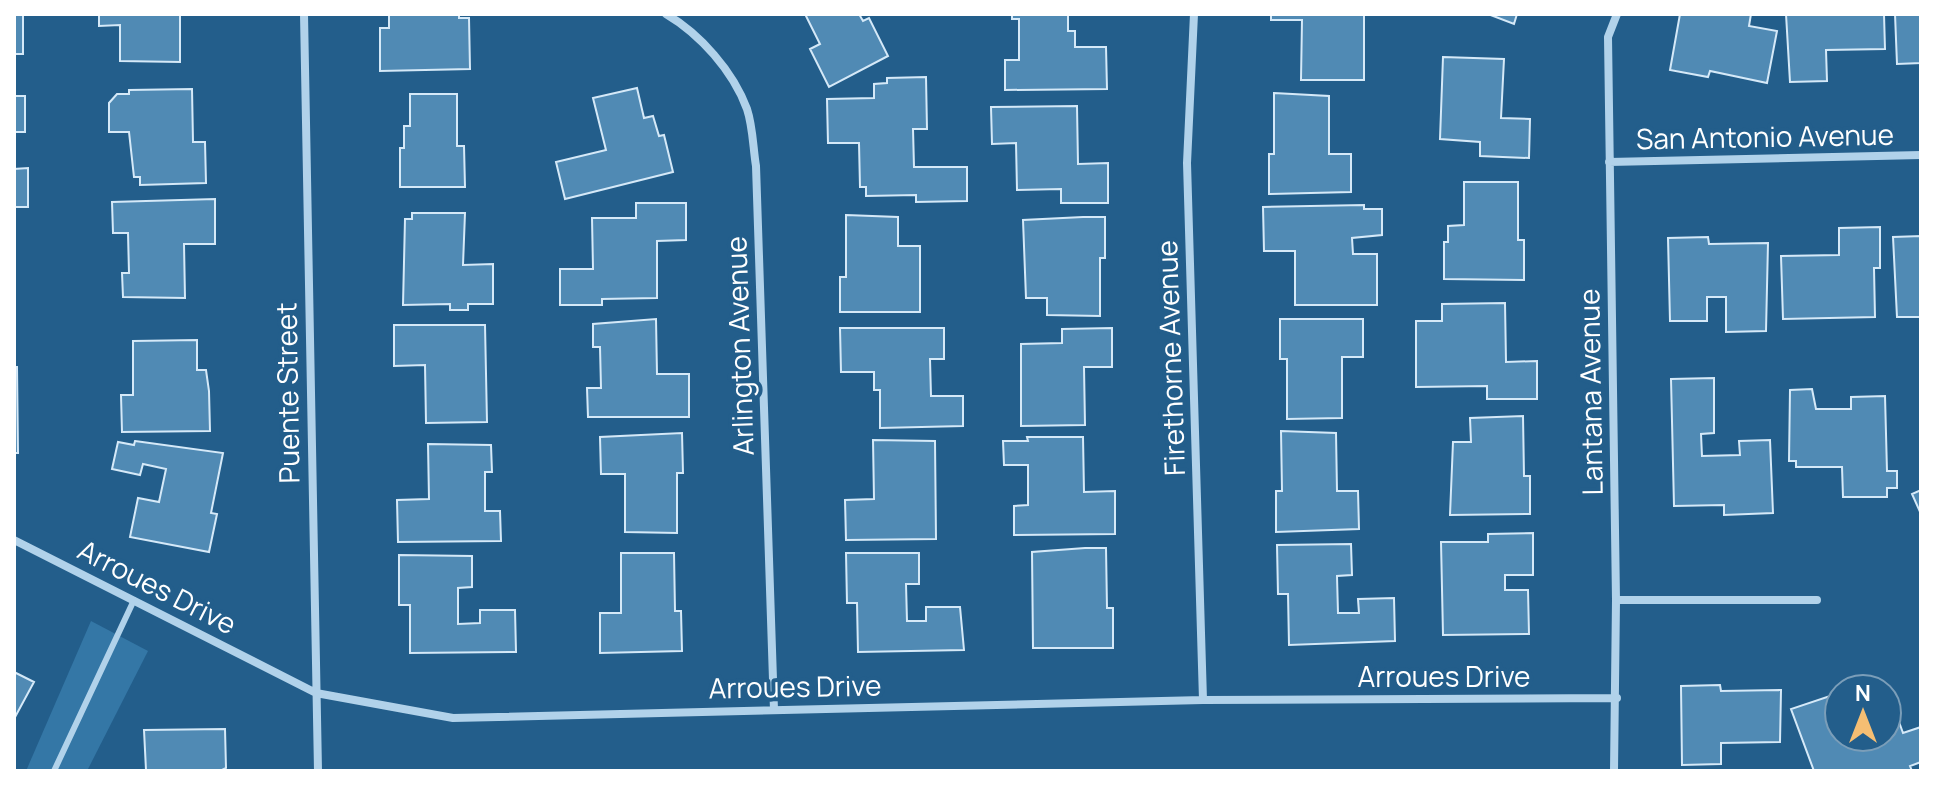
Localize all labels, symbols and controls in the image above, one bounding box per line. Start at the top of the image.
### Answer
street label: San Antonio Avenue [1636,115,1894,157]
street label: Arlington Avenue [716,236,762,456]
street label: Firethorne Avenue [1147,240,1193,476]
street label: Lantana Avenue [1569,288,1611,496]
street label: Puente Street [266,302,308,484]
street label: Arroues Drive [72,530,243,642]
street label: Arroues Drive [1358,657,1530,695]
street label: Arroues Drive [708,665,882,707]
north arrow [1823,673,1903,753]
text: N [1855,678,1871,708]

